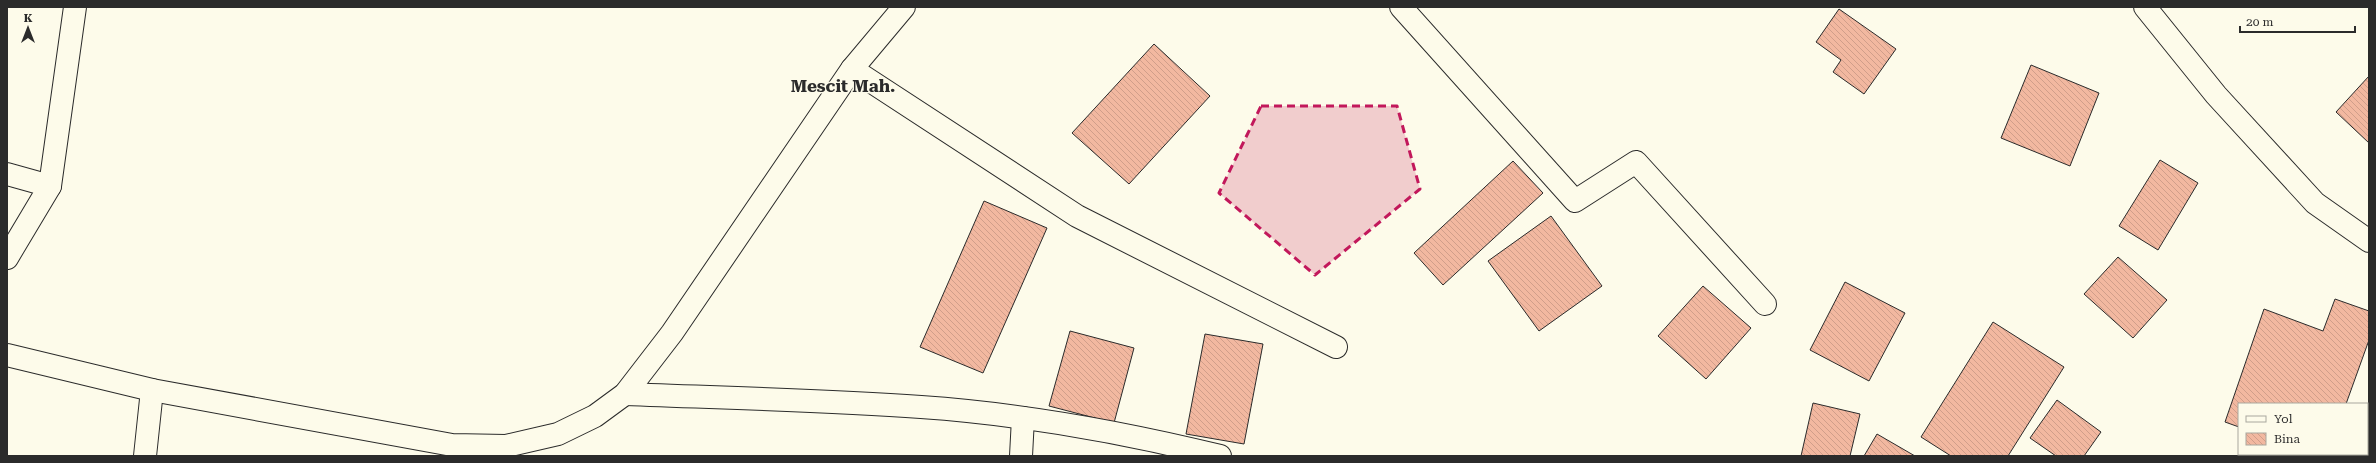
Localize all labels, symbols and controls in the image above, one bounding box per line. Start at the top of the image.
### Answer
north arrow [8,8,48,48]
scale bar [2240,8,2355,34]
text: K [24,12,33,25]
text: 20 m [2246,15,2273,29]
district label: Mescit Mah. [791,76,895,96]
legend [2238,403,2368,455]
text: Yol [2274,412,2293,426]
text: Bina [2274,432,2301,446]

